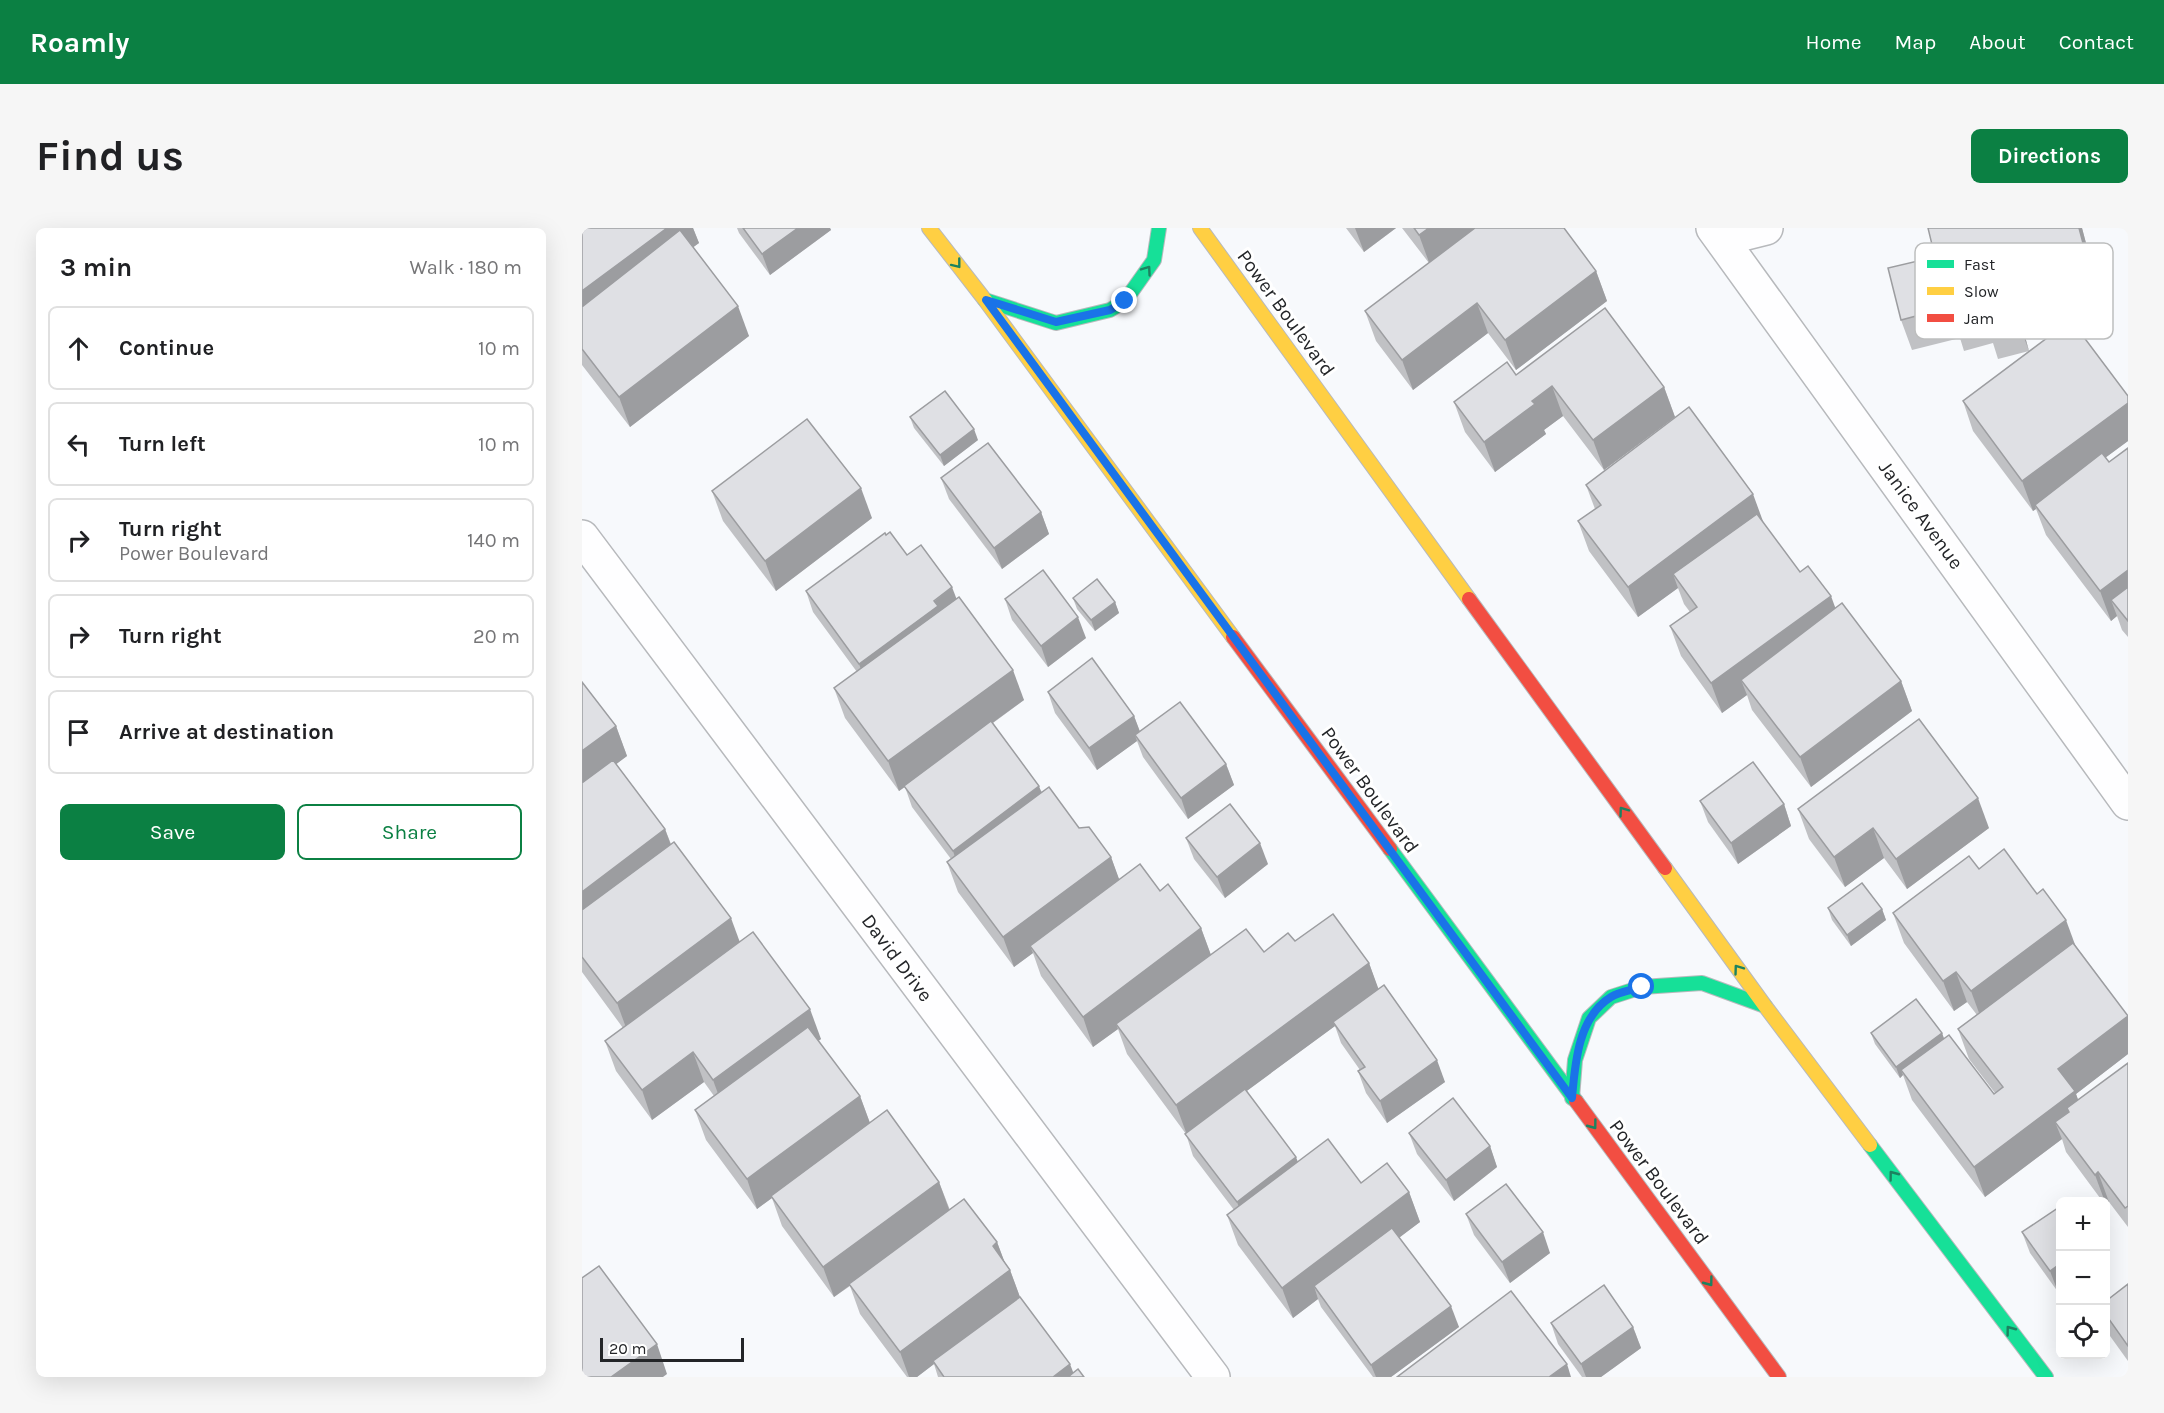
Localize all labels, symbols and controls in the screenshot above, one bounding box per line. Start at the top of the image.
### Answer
text: Roamly [30,26,129,59]
text: Home [1806,30,1862,54]
text: Map [1895,30,1936,54]
text: About [1969,30,2026,54]
text: Contact [2059,30,2134,54]
button: Directions [1971,129,2128,183]
text: Find us [36,131,184,181]
legend [1915,243,2113,339]
street label: Power Boulevard [1233,245,1339,381]
text: 3 min [60,252,132,283]
text: Fast [1964,255,1995,274]
text: Walk · 180 m [410,256,522,279]
one-way arrow [950,257,961,268]
one-way arrow [1140,266,1151,277]
text: Slow [1964,282,1999,301]
route end [1111,287,1137,313]
text: Jam [1964,309,1994,328]
icon: ahead [62,332,95,365]
text: Continue [119,335,214,361]
text: 10 m [478,337,520,360]
icon: left [62,428,95,461]
text: Turn left [119,431,206,457]
text: 10 m [478,433,520,456]
street label: Janice Avenue [1874,456,1968,574]
text: Turn right [119,516,222,542]
icon: right [62,524,95,557]
text: 140 m [467,529,520,552]
text: Power Boulevard [119,542,269,565]
icon: right [62,620,95,653]
text: Turn right [119,623,222,649]
text: 20 m [473,625,520,648]
icon: arrive [62,716,95,749]
text: Arrive at destination [119,719,334,745]
street label: Power Boulevard [1317,722,1423,858]
button: Save [60,804,285,860]
button: Share [297,804,522,860]
one-way arrow [1619,806,1630,817]
street label: David Drive [857,910,937,1006]
one-way arrow [1734,964,1745,975]
route start [1628,973,1654,999]
street label: Power Boulevard [1605,1115,1713,1249]
one-way arrow [1585,1119,1596,1130]
one-way arrow [1889,1170,1900,1181]
map controls [2056,1197,2110,1359]
button: + [2056,1197,2110,1251]
button: − [2056,1251,2110,1305]
one-way arrow [1702,1275,1713,1286]
button: locate [2056,1305,2110,1359]
one-way arrow [2007,1326,2018,1337]
scale bar [600,1335,744,1362]
text: 20 m [609,1339,647,1358]

